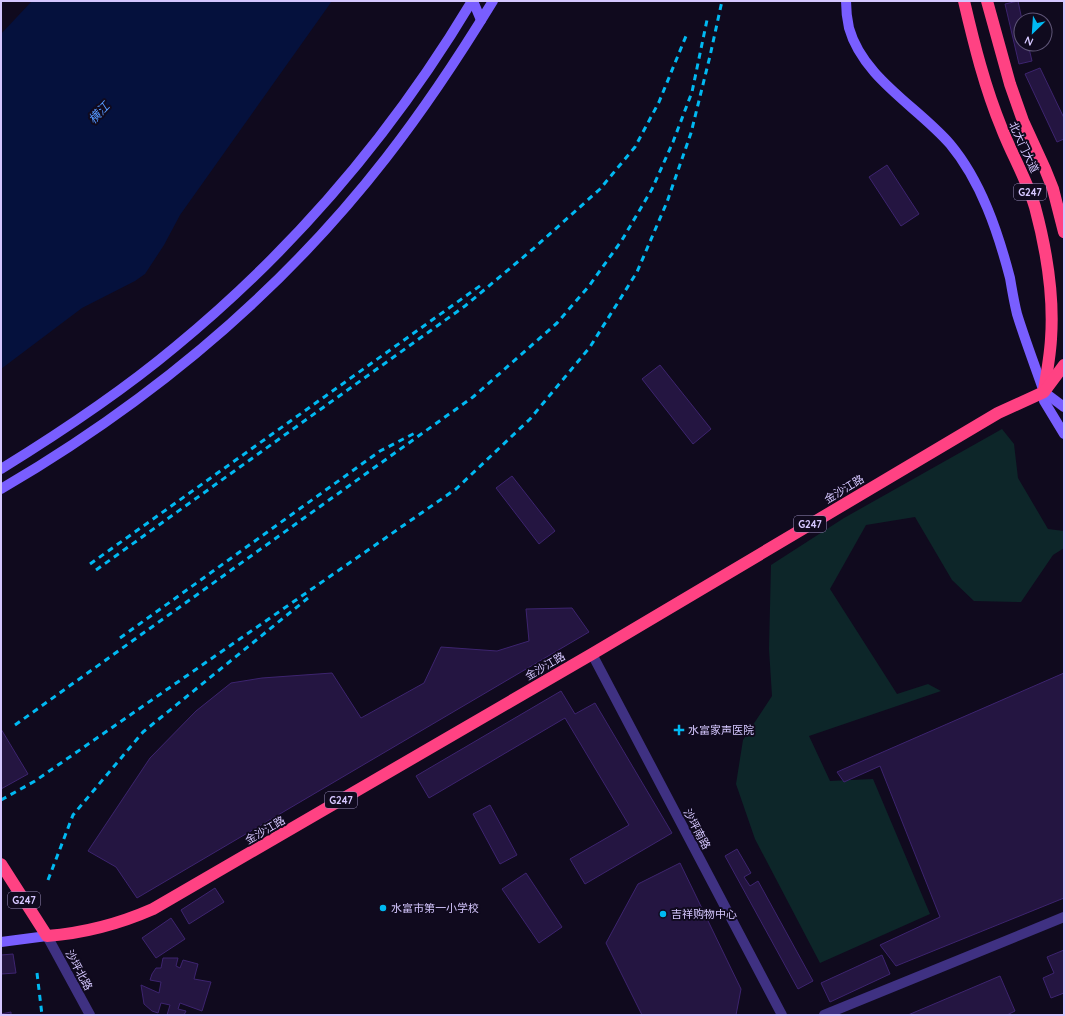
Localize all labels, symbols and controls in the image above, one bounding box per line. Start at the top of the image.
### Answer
north arrow [1013,12,1053,52]
text: N [1022,33,1035,49]
water label: 横江 [85,97,114,127]
street label: 北大门大道 [1006,119,1042,175]
road number: G247 [1014,184,1046,200]
street label: 金沙江路 [822,472,866,506]
road number: G247 [794,516,826,532]
street label: 金沙江路 [522,649,568,683]
place label: 水富家声医院 [688,723,754,737]
marker: 水富家声医院 [673,724,685,736]
road number: G247 [325,792,357,808]
street label: 沙坪南路 [680,806,714,852]
street label: 金沙江路 [242,813,288,847]
road number: G247 [8,892,40,908]
place label: 水富市第一小学校 [391,901,479,915]
marker: 水富市第一小学校 [378,903,388,913]
place label: 吉祥购物中心 [671,907,737,921]
marker: 吉祥购物中心 [658,909,668,919]
street label: 沙坪北路 [62,947,96,993]

